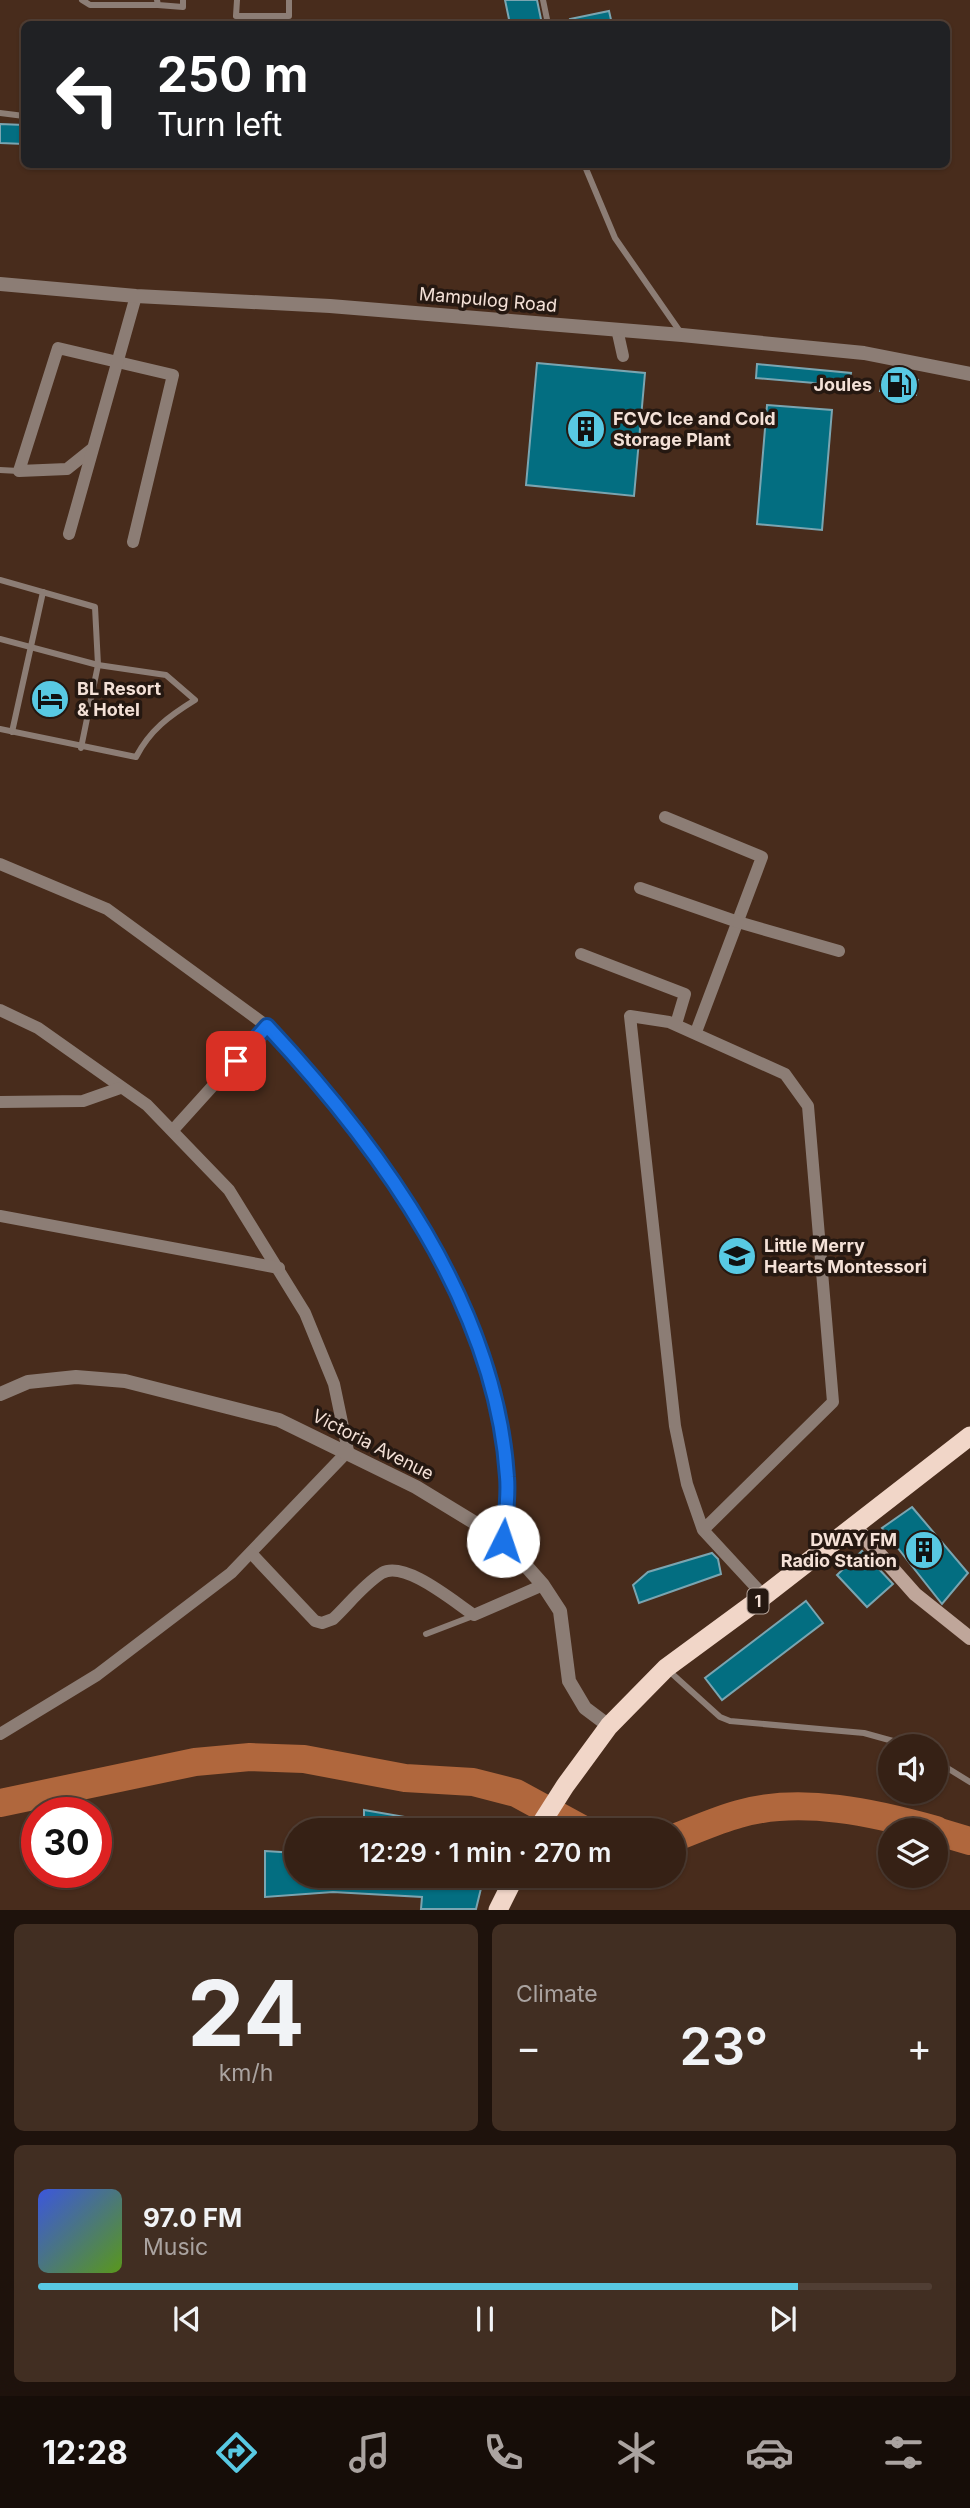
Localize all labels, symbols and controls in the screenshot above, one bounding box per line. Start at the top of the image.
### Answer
text: 250 m [157,45,309,104]
icon: left [42,49,133,140]
text: Turn left [157,105,282,144]
street label: Mampulog Road [418,283,558,316]
fuel station icon: Joules [878,364,920,406]
place label: Joules [814,374,872,395]
building icon: FCVC Ice and Cold Storage Plant [565,408,607,450]
place label: FCVC Ice and Cold Storage Plant [613,408,776,450]
hotel icon: BL Resort & Hotel [29,678,71,720]
place label: BL Resort & Hotel [77,678,161,720]
pin [206,1031,266,1091]
icon: arrive [217,1042,255,1080]
school or university icon: Little Merry Hearts Montessori [716,1235,758,1277]
place label: Little Merry Hearts Montessori [764,1235,927,1277]
street label: Victoria Avenue [309,1405,437,1484]
position arrow [466,1504,540,1578]
place label: DWAY FM Radio Station [781,1529,897,1571]
building icon: DWAY FM Radio Station [903,1529,945,1571]
road number: 1 [748,1588,768,1614]
map controls [878,1734,948,1888]
button: sound [878,1734,948,1804]
speed limit sign: 30 [21,1797,112,1888]
button: layers [878,1818,948,1888]
text: 12:29 · 1 min · 270 m [359,1837,611,1868]
text: 24 [187,1958,305,2068]
text: Climate [516,1980,598,2008]
text: 23° [680,2015,768,2078]
text: − [516,2024,541,2070]
text: + [907,2024,932,2070]
text: km/h [219,2059,273,2087]
text: 97.0 FM [143,2202,242,2233]
text: Music [143,2233,208,2261]
icon: previous [168,2300,206,2338]
icon: pause [466,2300,504,2338]
icon: next [764,2300,802,2338]
icon: directions [212,2428,261,2477]
icon: music [345,2428,394,2477]
icon: phone [479,2428,528,2477]
icon: climate [612,2428,661,2477]
icon: car [745,2428,794,2477]
icon: filters [879,2428,928,2477]
text: 12:28 [42,2433,128,2472]

